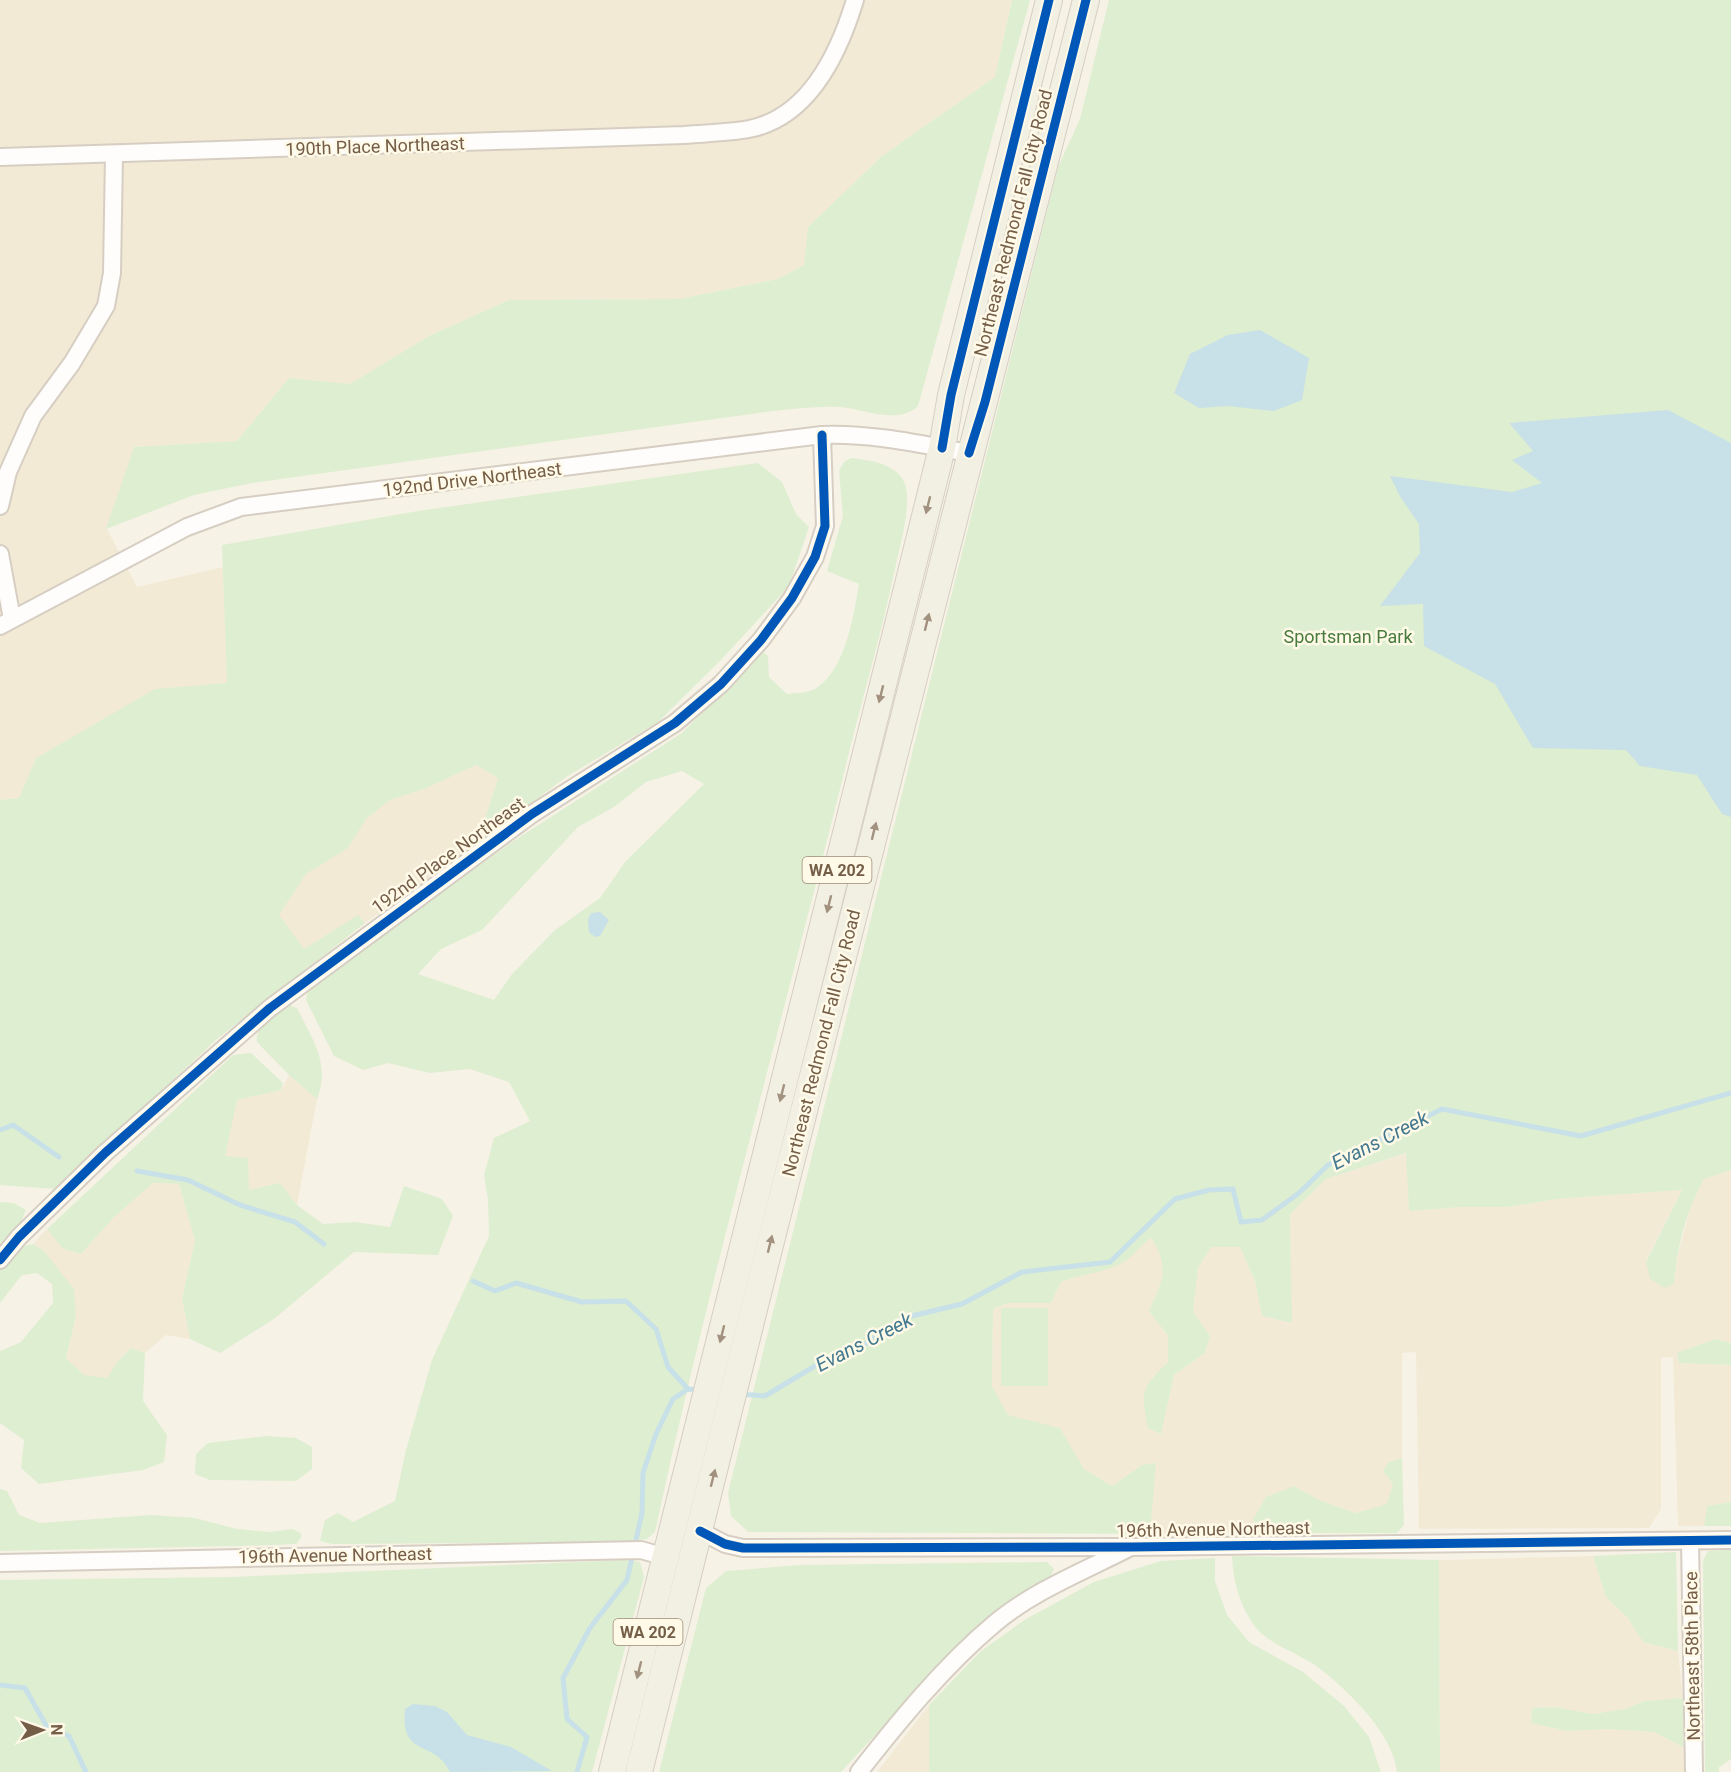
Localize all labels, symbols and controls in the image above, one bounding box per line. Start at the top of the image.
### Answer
street label: Northeast Redmond Fall City Road [970,87,1056,359]
street label: 190th Place Northeast [285,132,465,160]
street label: 192nd Drive Northeast [381,458,563,500]
one-way arrow [922,495,932,514]
one-way arrow [922,613,932,631]
park label: Sportsman Park [1283,626,1413,647]
one-way arrow [876,685,886,703]
street label: 192nd Place Northeast [367,792,529,918]
one-way arrow [869,822,879,840]
road number: WA 202 [802,857,872,883]
one-way arrow [824,894,834,913]
street label: Northeast Redmond Fall City Road [778,907,864,1179]
one-way arrow [777,1084,787,1102]
water label: Evans Creek [1327,1105,1434,1175]
one-way arrow [765,1235,775,1254]
water label: Evans Creek [811,1307,918,1377]
one-way arrow [716,1324,726,1343]
one-way arrow [708,1468,718,1487]
street label: 196th Avenue Northeast [1116,1517,1310,1541]
street label: 196th Avenue Northeast [238,1543,432,1567]
street label: Northeast 58th Place [1680,1571,1704,1741]
road number: WA 202 [614,1619,682,1645]
one-way arrow [633,1661,643,1679]
north arrow [12,1700,72,1760]
text: N [47,1724,66,1736]

